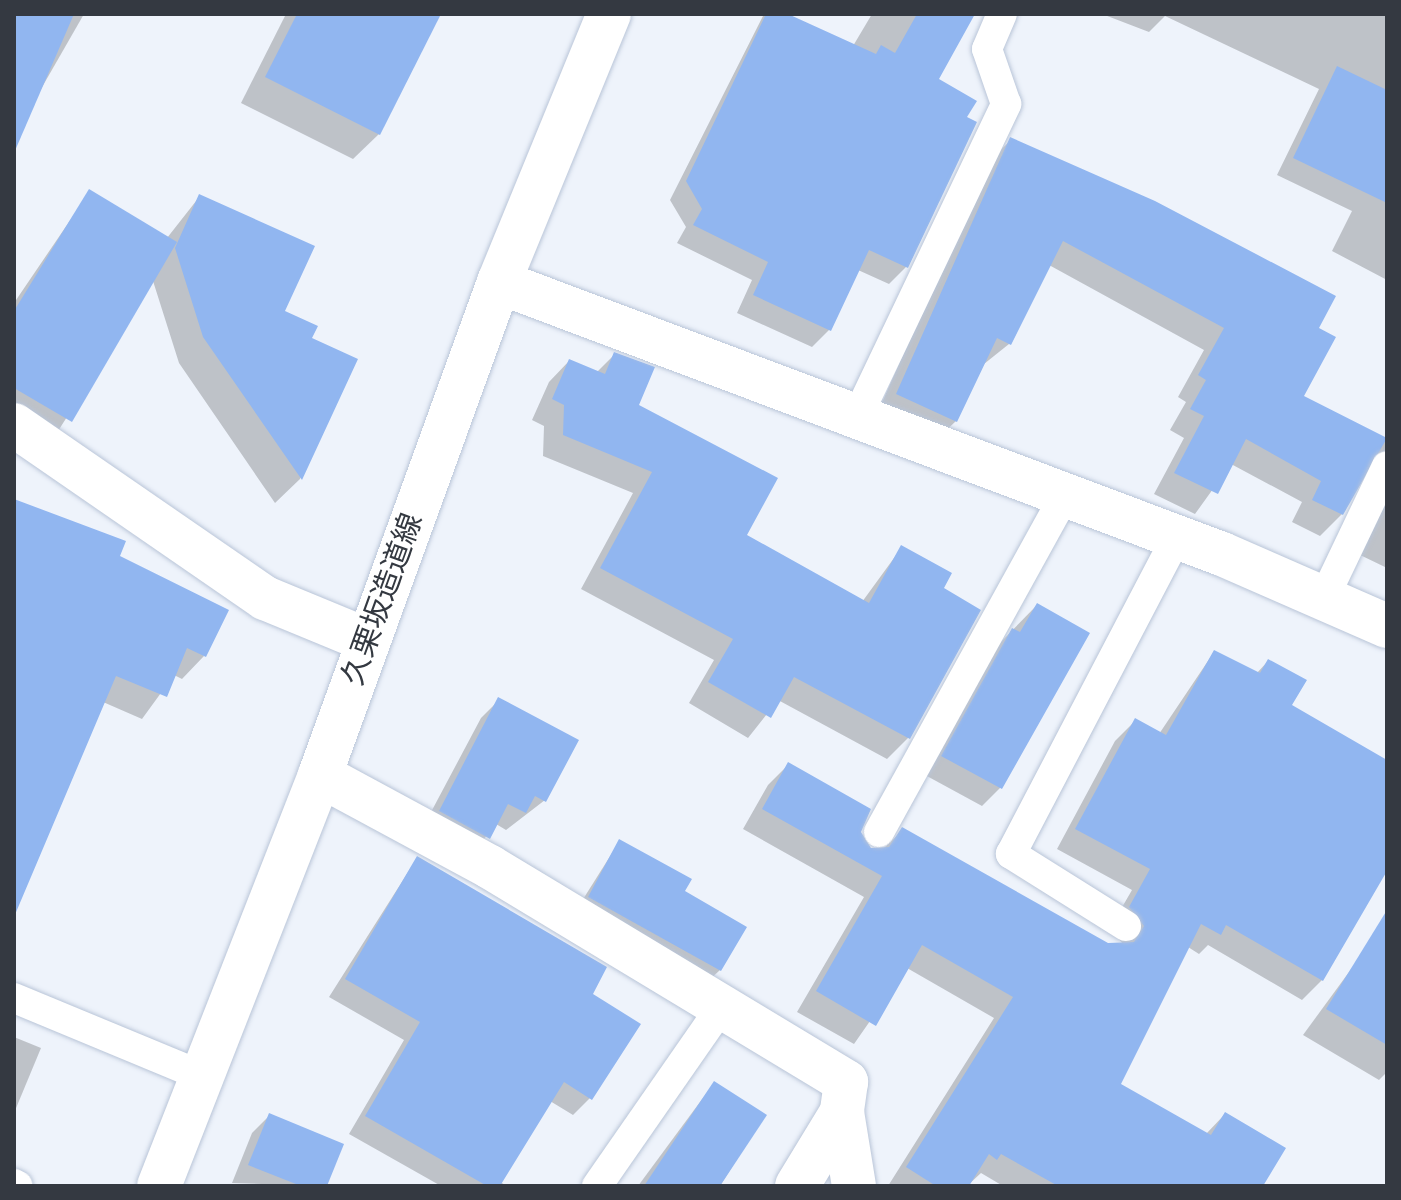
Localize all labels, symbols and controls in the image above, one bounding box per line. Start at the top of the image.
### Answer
street label: 久栗坂造道線 [334,508,430,690]

